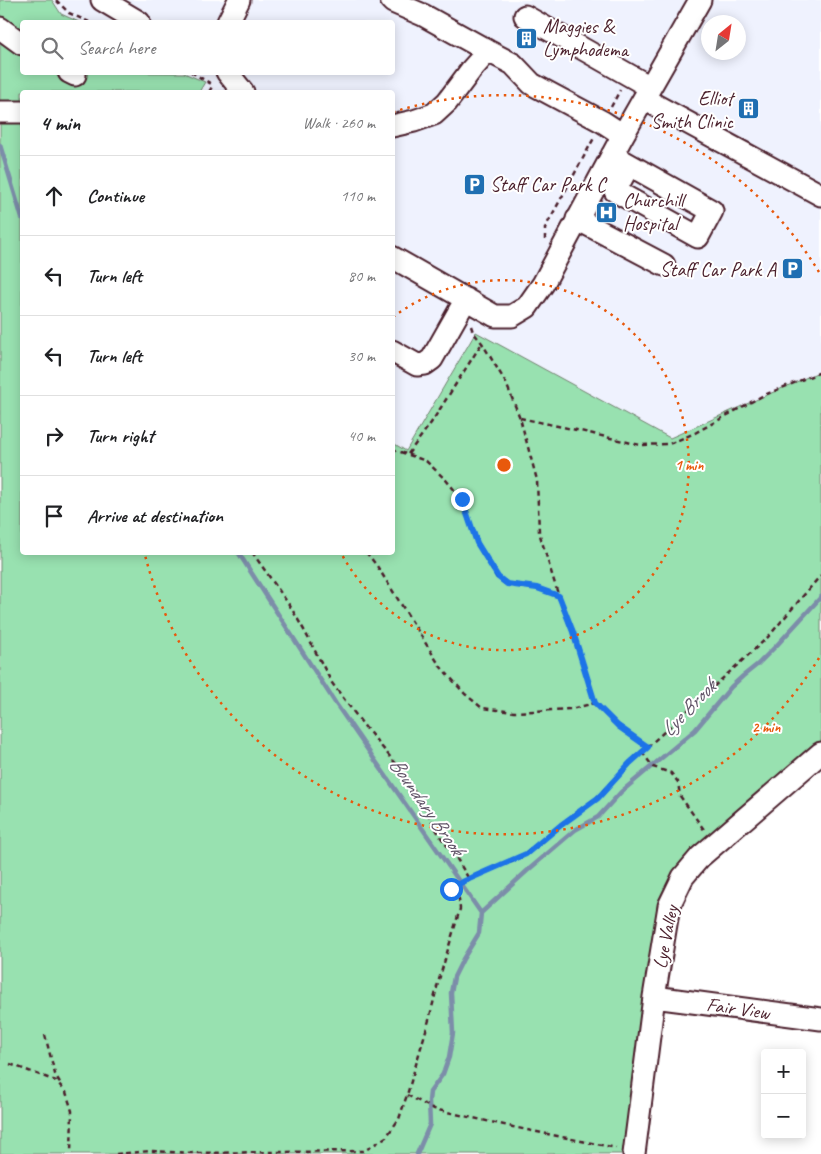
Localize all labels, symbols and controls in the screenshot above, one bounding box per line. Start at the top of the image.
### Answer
place label: Maggies & Lymphodema [543,14,630,62]
north arrow [701,15,746,60]
search box [20,20,395,75]
building icon: Maggies & Lymphodema [515,26,539,50]
icon: search [38,34,66,62]
text: Search here [78,36,155,60]
place label: Elliot Smith Clinic [651,86,736,134]
building icon: Elliot Smith Clinic [737,97,761,121]
text: 4 min [40,110,80,136]
text: Walk · 260 m [303,113,375,133]
parking icon: Staff Car Park C [462,172,486,196]
place label: Staff Car Park C [490,172,608,197]
icon: ahead [40,182,68,210]
text: Continue [87,184,144,208]
text: 110 m [341,186,375,206]
place label: Churchill Hospital [623,188,687,236]
hospital icon: Churchill Hospital [595,200,619,224]
place label: Staff Car Park A [660,257,777,282]
parking icon: Staff Car Park A [780,257,804,281]
icon: left [40,262,68,290]
text: Turn left [87,264,142,288]
text: 80 m [348,266,375,286]
icon: left [40,342,68,370]
text: Turn left [87,344,142,368]
text: 30 m [348,346,375,366]
icon: right [40,422,68,450]
text: Turn right [87,424,154,448]
text: 40 m [348,426,375,446]
centre of rings [495,456,513,474]
text: 1 min [675,456,704,475]
route end [451,488,474,511]
icon: arrive [40,502,68,530]
text: Arrive at destination [87,504,223,528]
water label: Lye Brook [655,671,724,742]
text: 2 min [752,718,781,737]
water label: Boundary Brook [384,752,473,863]
route start [440,878,463,901]
street label: Lye Valley [647,901,684,971]
street label: Fair View [705,992,773,1026]
map controls [761,1049,806,1139]
button: + [761,1049,806,1094]
button: − [761,1094,806,1139]

